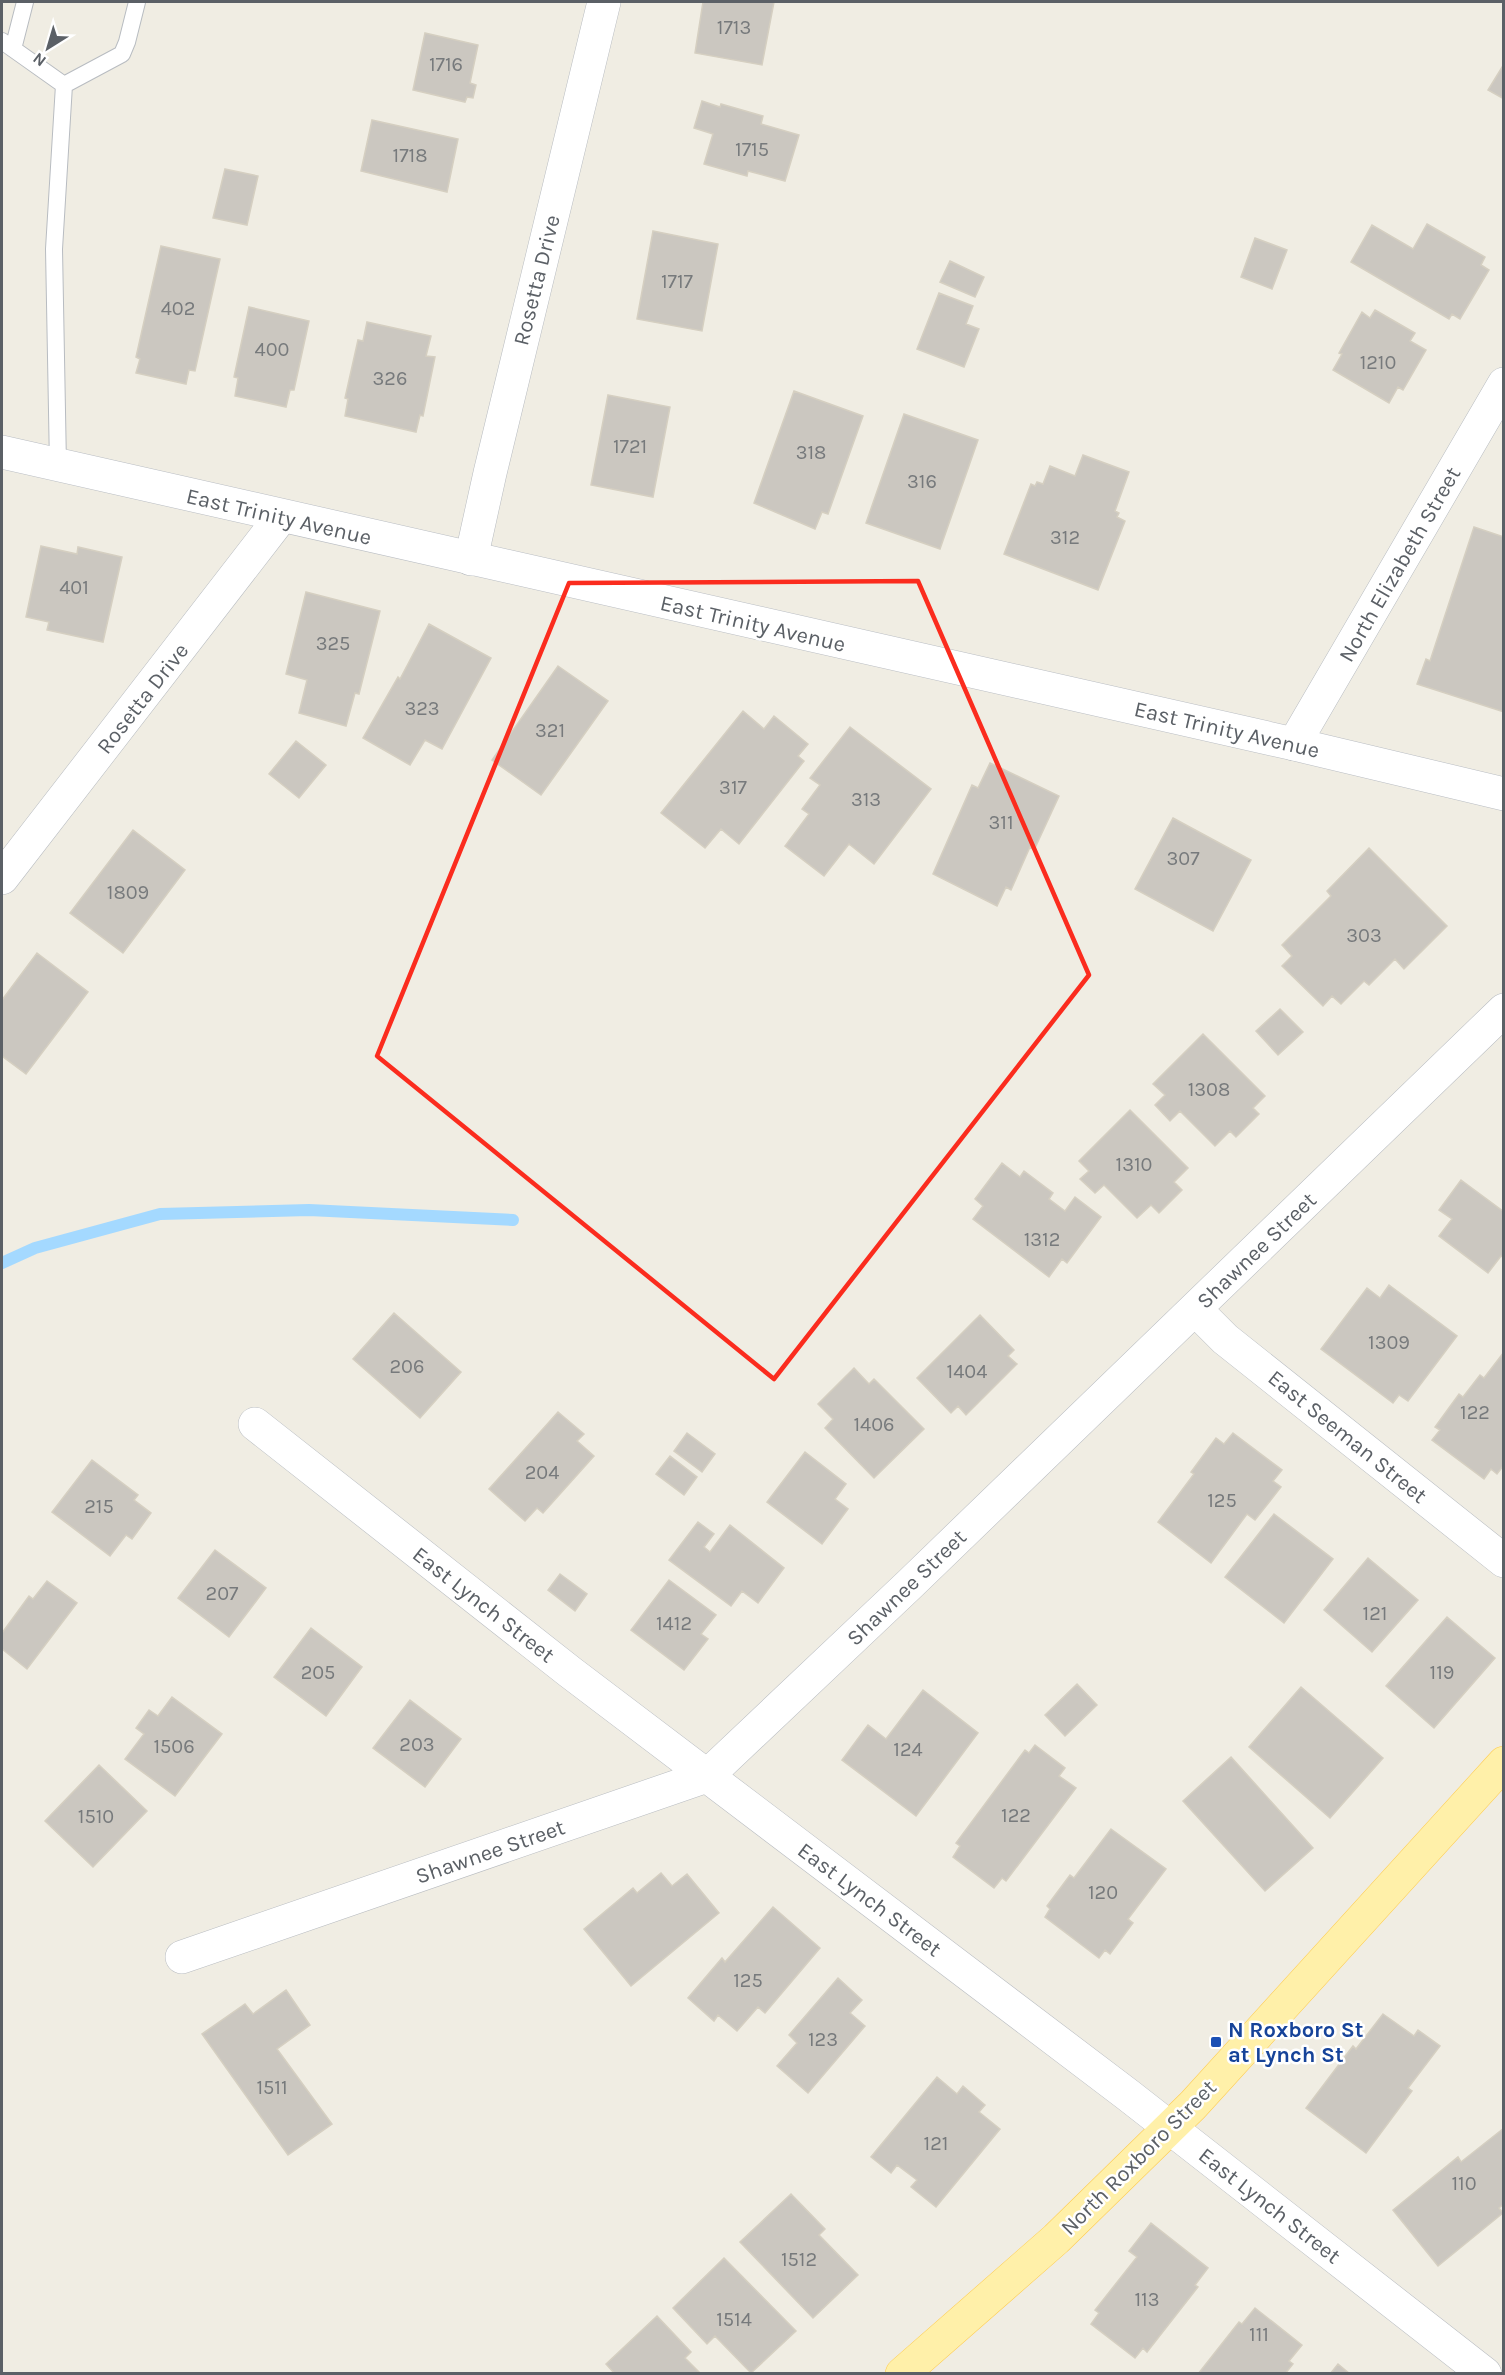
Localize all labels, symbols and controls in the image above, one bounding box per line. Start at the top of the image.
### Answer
house number: 1713 [717,16,751,39]
north arrow [18,18,78,78]
text: N [29,49,50,71]
house number: 1716 [429,53,463,76]
house number: 1715 [735,138,769,161]
house number: 1718 [393,144,427,167]
street label: Rosetta Drive [508,212,566,348]
house number: 1717 [661,270,694,293]
house number: 402 [161,297,195,320]
house number: 400 [255,338,289,361]
house number: 1210 [1360,351,1396,374]
house number: 326 [373,367,407,390]
house number: 1721 [613,435,647,458]
house number: 318 [796,441,826,464]
street label: North Elizabeth Street [1333,462,1466,667]
house number: 316 [907,470,937,493]
street label: East Trinity Avenue [184,483,374,551]
house number: 312 [1050,526,1080,549]
house number: 401 [59,576,89,599]
street label: East Trinity Avenue [658,590,848,658]
house number: 325 [316,632,350,655]
street label: Rosetta Drive [91,638,194,759]
street label: East Trinity Avenue [1132,696,1322,764]
house number: 323 [404,697,440,720]
house number: 321 [535,719,565,742]
house number: 317 [719,776,748,799]
house number: 313 [851,788,881,811]
house number: 311 [988,811,1014,834]
house number: 307 [1166,847,1200,870]
house number: 1809 [107,881,149,904]
house number: 303 [1346,924,1382,947]
house number: 1308 [1188,1078,1230,1101]
house number: 1310 [1116,1153,1152,1176]
street label: Shawnee Street [1192,1187,1322,1314]
house number: 1312 [1024,1228,1060,1251]
house number: 1309 [1368,1331,1410,1354]
house number: 206 [390,1355,424,1378]
house number: 1404 [947,1360,987,1383]
street label: East Seeman Street [1263,1365,1432,1509]
house number: 122 [1460,1401,1490,1424]
house number: 1406 [853,1413,895,1436]
house number: 204 [525,1461,559,1484]
house number: 125 [1207,1489,1237,1512]
house number: 215 [84,1495,114,1518]
street label: Shawnee Street [842,1524,972,1651]
street label: East Lynch Street [407,1541,560,1668]
house number: 207 [206,1582,239,1605]
house number: 121 [1363,1602,1387,1625]
house number: 1412 [656,1612,692,1635]
house number: 205 [301,1661,335,1684]
house number: 119 [1430,1661,1454,1684]
house number: 203 [399,1733,435,1756]
house number: 1506 [153,1735,195,1758]
house number: 124 [893,1738,923,1761]
house number: 122 [1001,1804,1031,1827]
house number: 1510 [78,1805,114,1828]
street label: Shawnee Street [412,1814,568,1890]
street label: East Lynch Street [793,1837,946,1962]
house number: 120 [1088,1881,1118,1904]
house number: 125 [733,1969,763,1992]
place label: N Roxboro St at Lynch St [1228,2017,1364,2068]
house number: 123 [808,2028,838,2051]
marker: N Roxboro St at Lynch St [1209,2035,1223,2049]
street label: North Roxboro Street [1056,2075,1222,2241]
house number: 1511 [256,2076,288,2099]
house number: 121 [924,2132,948,2155]
street label: East Lynch Street [1193,2142,1346,2269]
house number: 110 [1451,2172,1477,2195]
house number: 1512 [781,2248,817,2271]
house number: 113 [1134,2288,1160,2311]
house number: 1514 [716,2308,752,2331]
house number: 111 [1249,2323,1269,2346]

